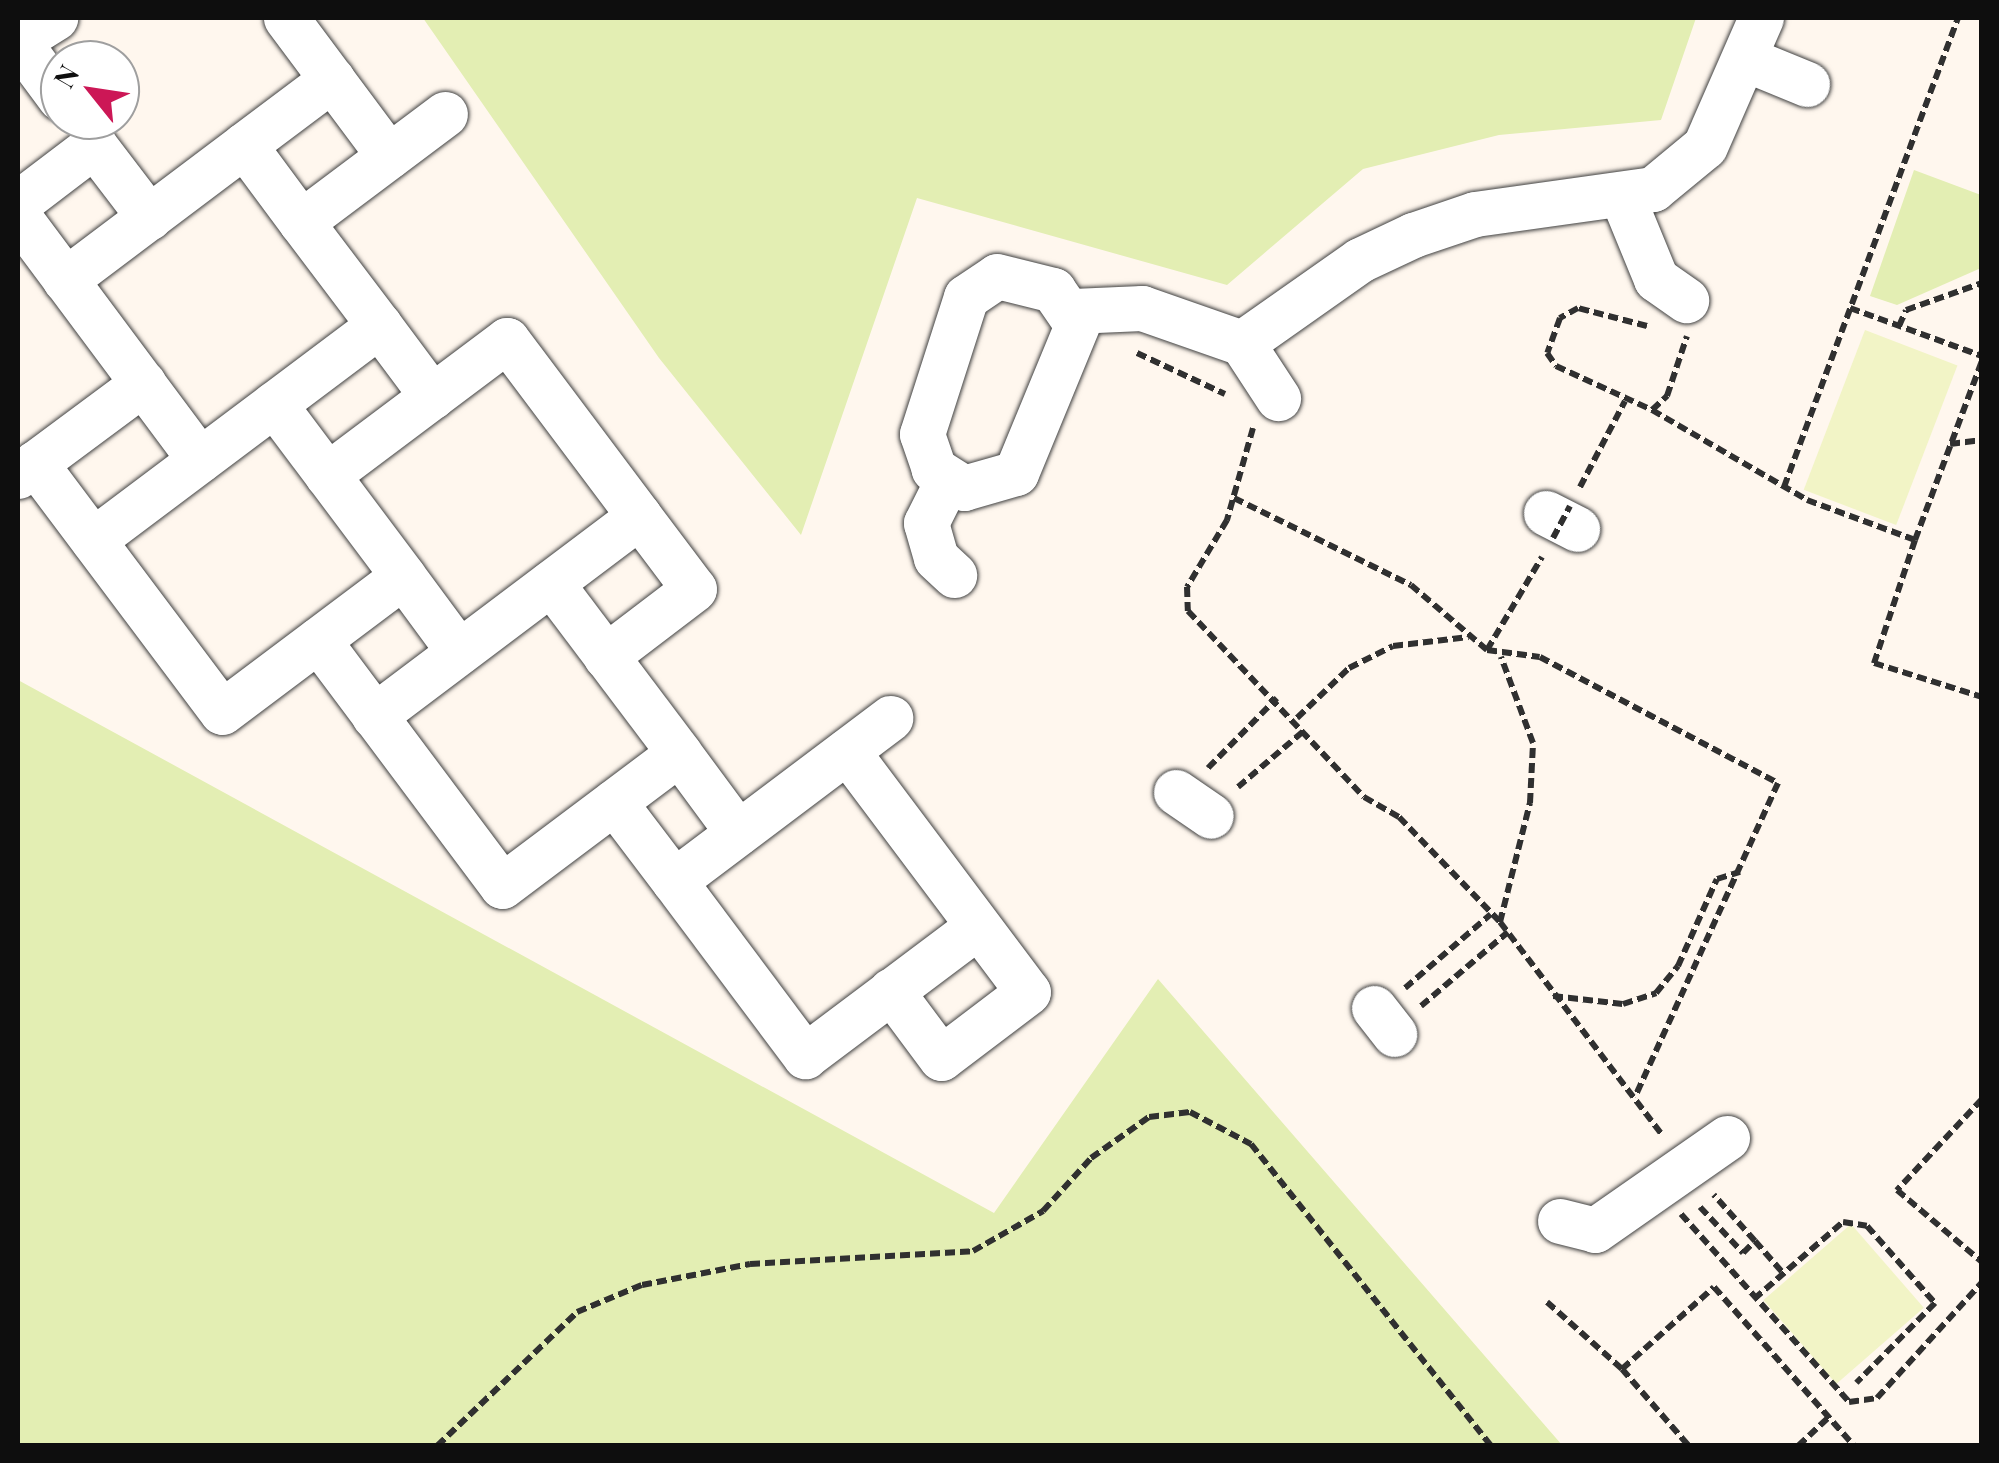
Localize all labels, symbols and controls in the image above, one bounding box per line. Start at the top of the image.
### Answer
north arrow [40,40,140,140]
text: N [44,58,86,94]

